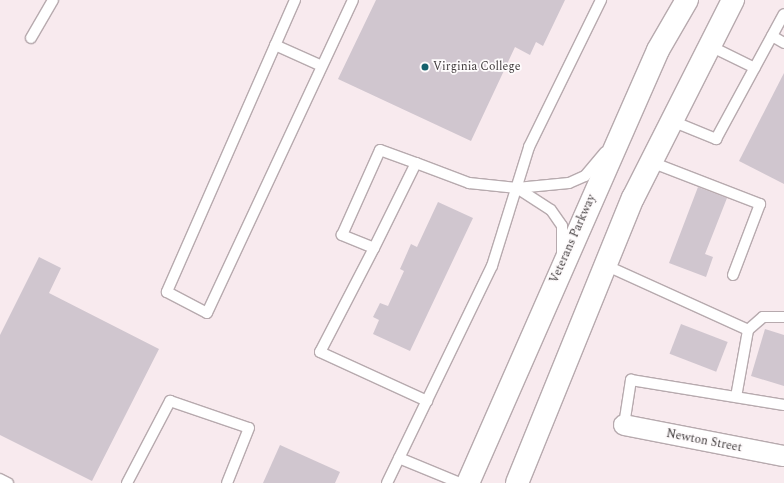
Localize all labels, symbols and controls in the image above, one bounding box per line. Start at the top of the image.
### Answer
place label: Virginia College [433,60,521,74]
marker: Virginia College [420,62,430,72]
street label: Veterans Parkway [547,192,599,286]
street label: Newton Street [665,427,743,455]

